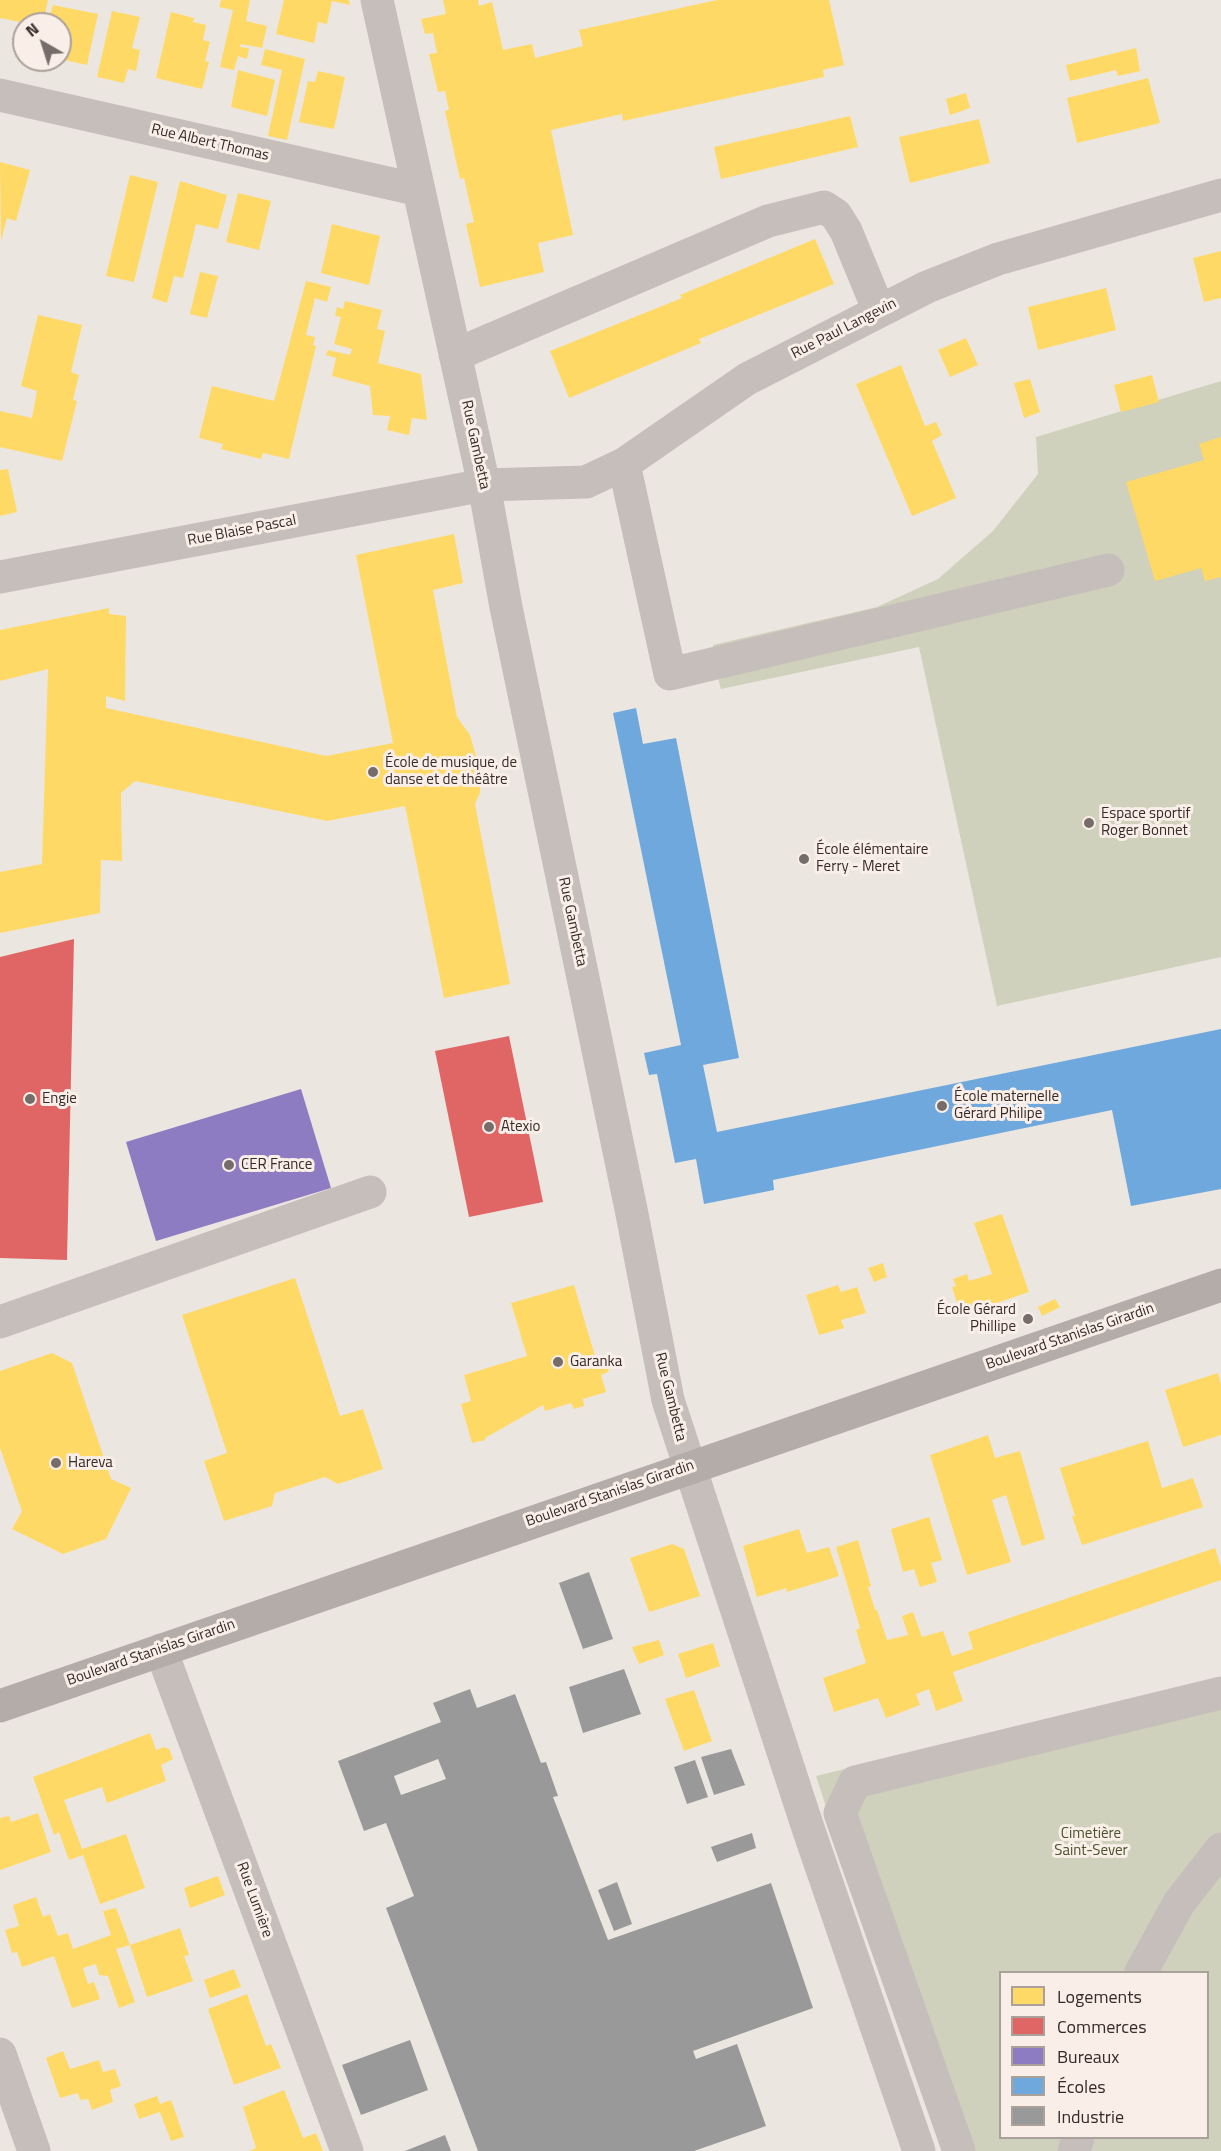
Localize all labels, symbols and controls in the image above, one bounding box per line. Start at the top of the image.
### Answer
north arrow [12,12,72,72]
text: N [20,17,44,42]
street label: Rue Albert Thomas [149,121,271,165]
street label: Rue Paul Langevin [788,295,900,363]
street label: Rue Gambetta [457,399,493,491]
street label: Rue Blaise Pascal [186,512,298,550]
place label: École de musique, de danse et de théâtre [385,754,517,789]
marker: École de musique, de danse et de théâtre [366,765,380,779]
place label: Espace sportif Roger Bonnet [1101,805,1191,840]
marker: Espace sportif Roger Bonnet [1082,816,1096,830]
place label: École élémentaire Ferry - Meret [816,841,928,876]
marker: École élémentaire Ferry - Meret [797,852,811,866]
street label: Rue Gambetta [554,876,590,968]
place label: École maternelle Gérard Philipe [954,1088,1059,1123]
place label: Engie [42,1090,77,1108]
marker: Engie [23,1092,37,1106]
marker: École maternelle Gérard Philipe [935,1099,949,1113]
place label: Atexio [501,1118,540,1136]
marker: Atexio [482,1120,496,1134]
place label: CER France [241,1156,312,1174]
marker: CER France [222,1158,236,1172]
street label: Boulevard Stanislas Girardin [984,1300,1156,1374]
place label: École Gérard Phillipe [937,1301,1016,1336]
marker: École Gérard Phillipe [1021,1312,1035,1326]
street label: Rue Gambetta [650,1351,690,1443]
place label: Garanka [570,1353,622,1371]
marker: Garanka [551,1355,565,1369]
place label: Hareva [68,1454,113,1472]
marker: Hareva [49,1456,63,1470]
street label: Boulevard Stanislas Girardin [524,1457,696,1531]
street label: Boulevard Stanislas Girardin [65,1616,237,1690]
park label: Cimetière Saint-Sever [1054,1825,1128,1860]
street label: Rue Lumière [232,1860,276,1940]
legend [999,1971,1209,2139]
text: Logements [1057,1983,1142,2010]
text: Commerces [1057,2013,1147,2040]
text: Bureaux [1057,2043,1120,2070]
text: Écoles [1057,2073,1106,2100]
text: Industrie [1057,2103,1124,2130]

